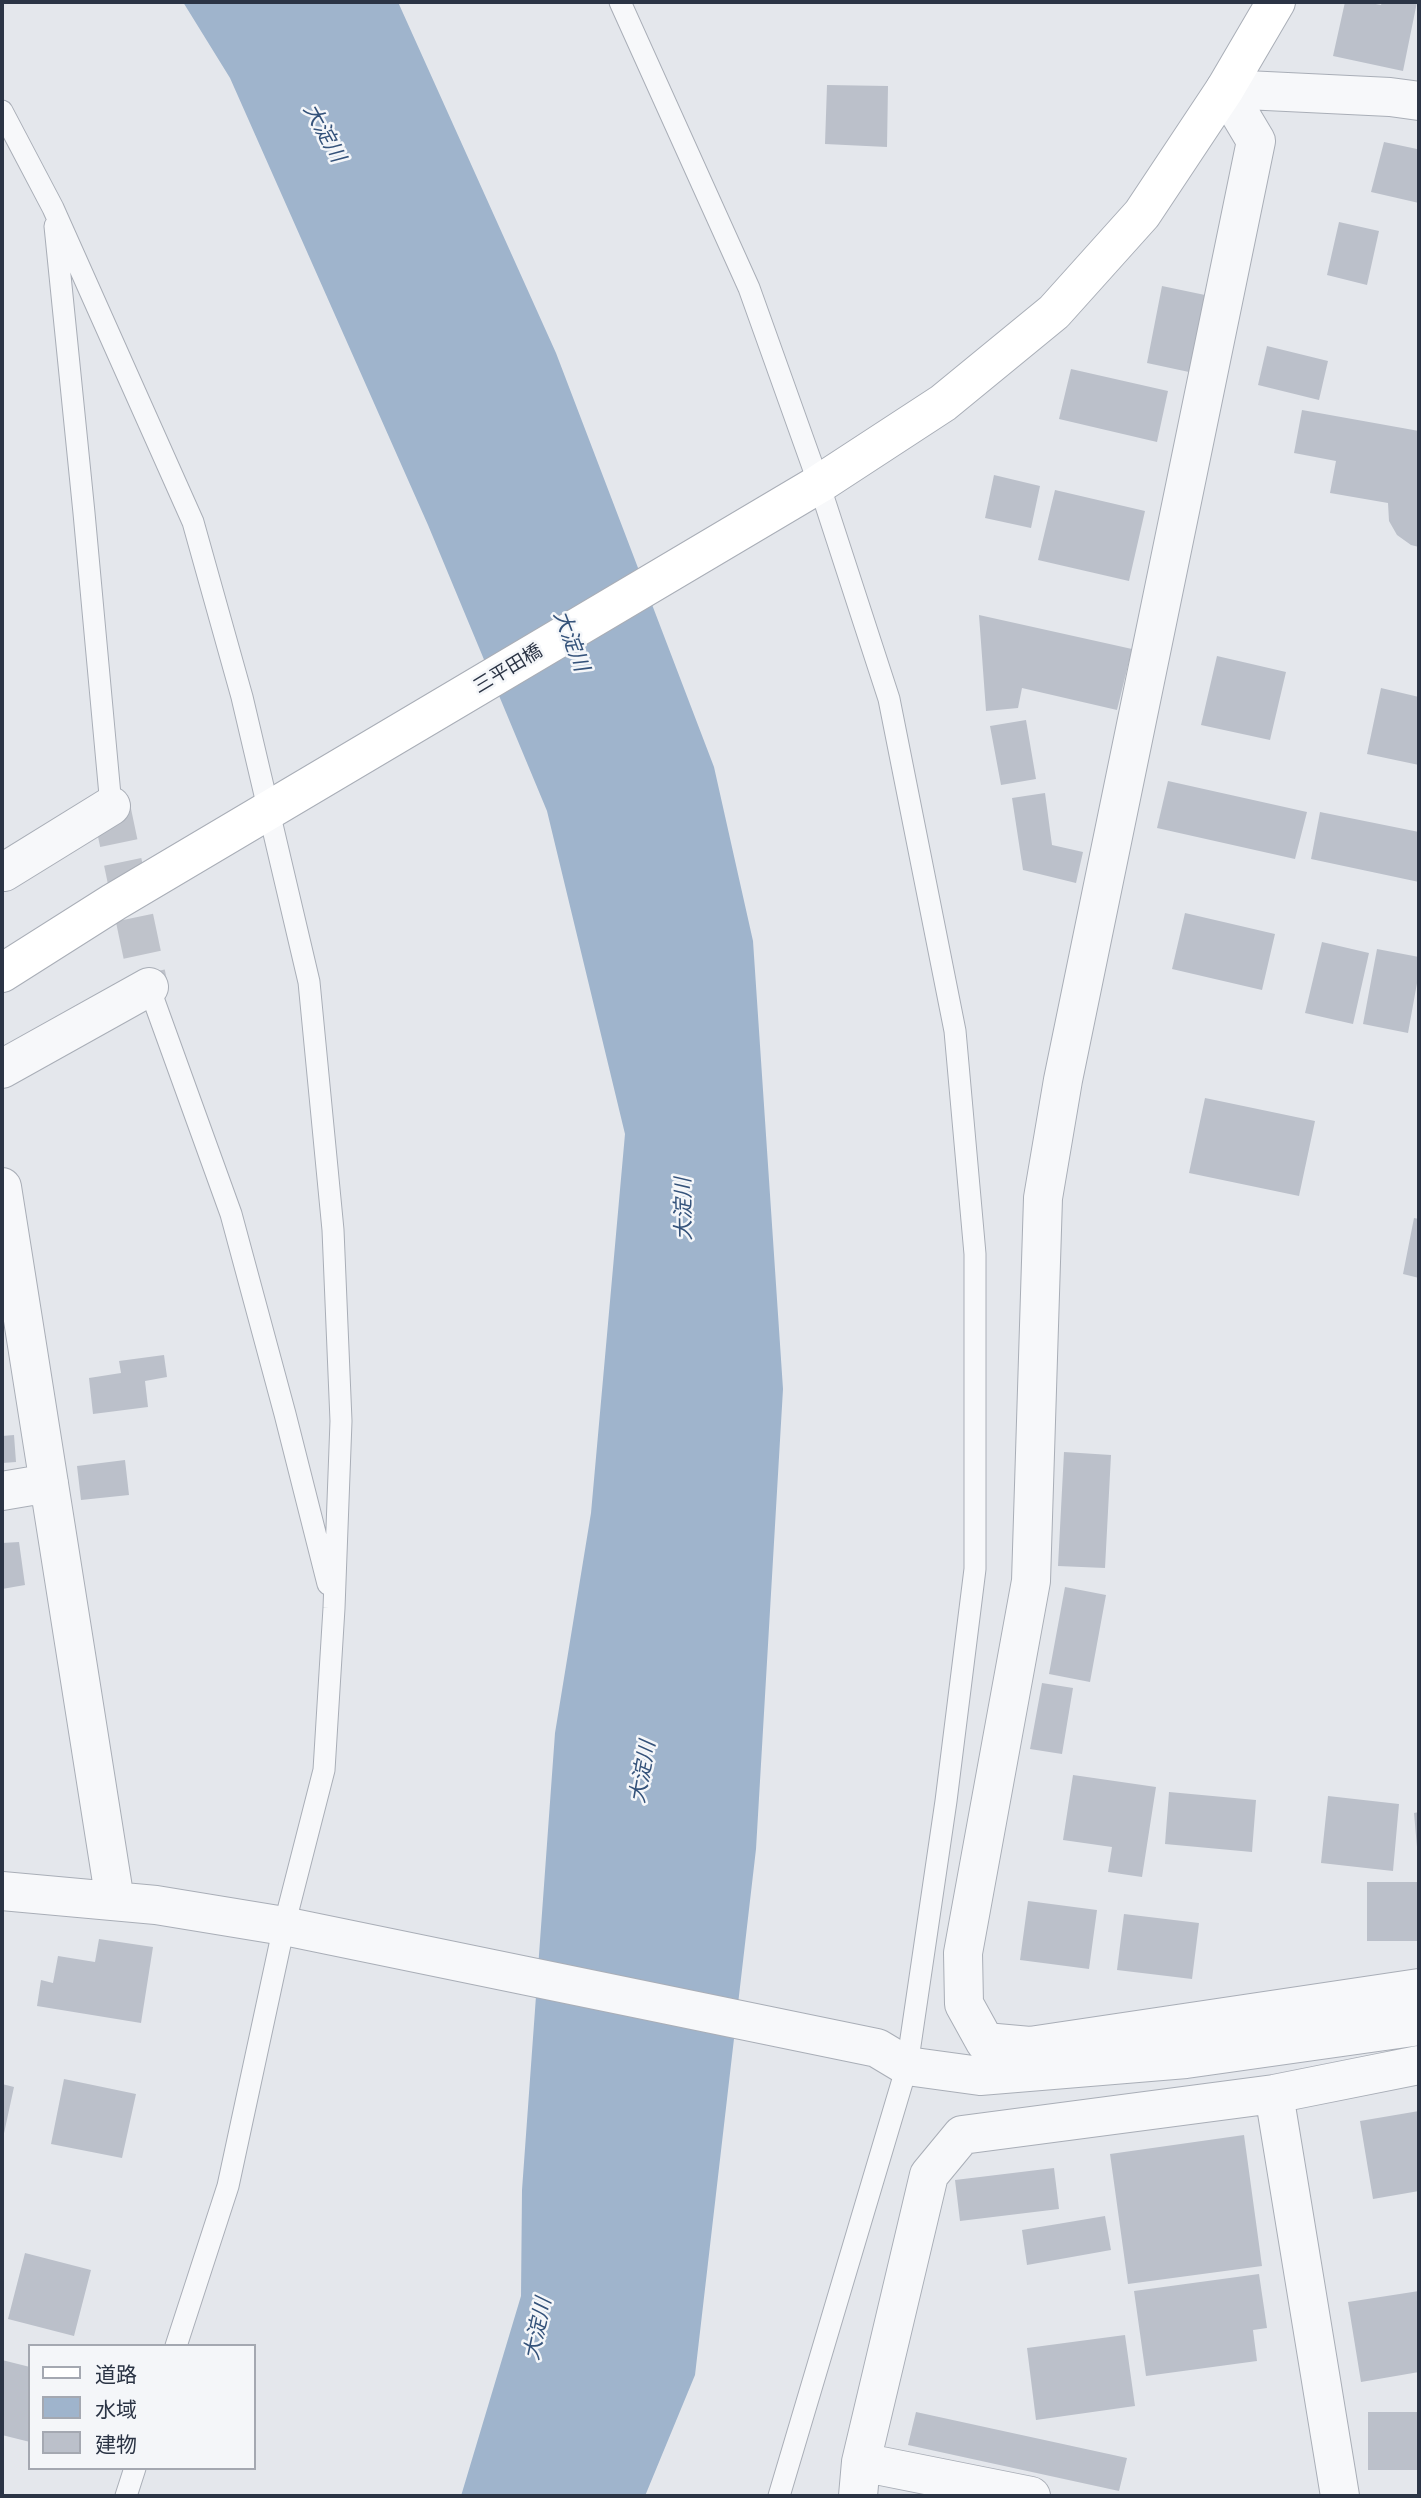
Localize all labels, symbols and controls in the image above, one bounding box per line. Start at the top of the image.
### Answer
water label: 大淀川 [298,99,350,167]
water label: 大淀川 [548,607,594,675]
street label: 三平田橋 [470,640,546,698]
water label: 大淀川 [671,1177,697,1241]
water label: 大淀川 [625,1739,661,1805]
water label: 大淀川 [519,2296,557,2362]
legend [28,2344,256,2470]
text: 道路 [95,2362,137,2387]
text: 水域 [95,2397,137,2422]
text: 建物 [95,2432,137,2457]

